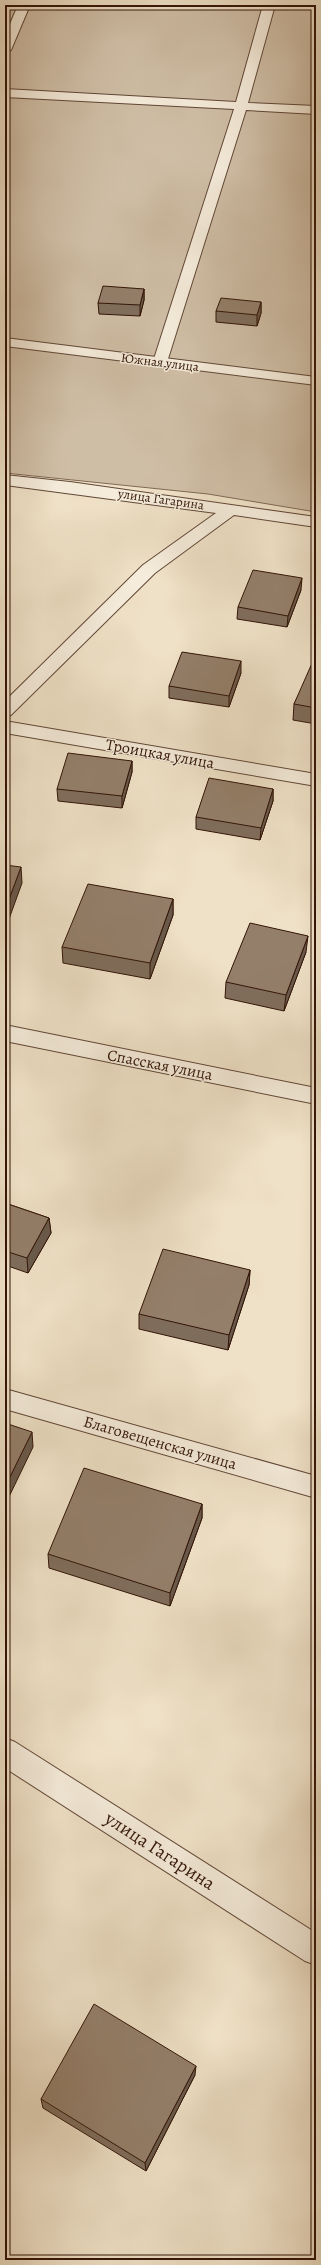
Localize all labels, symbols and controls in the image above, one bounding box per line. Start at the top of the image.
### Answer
street label: Южная улица [120,349,200,375]
street label: улица Гагарина [116,484,205,513]
street label: Троицкая улица [104,734,217,775]
street label: Спасская улица [105,1044,215,1086]
street label: Благовещенская улица [81,1411,240,1476]
street label: улица Гагарина [99,1805,220,1897]

